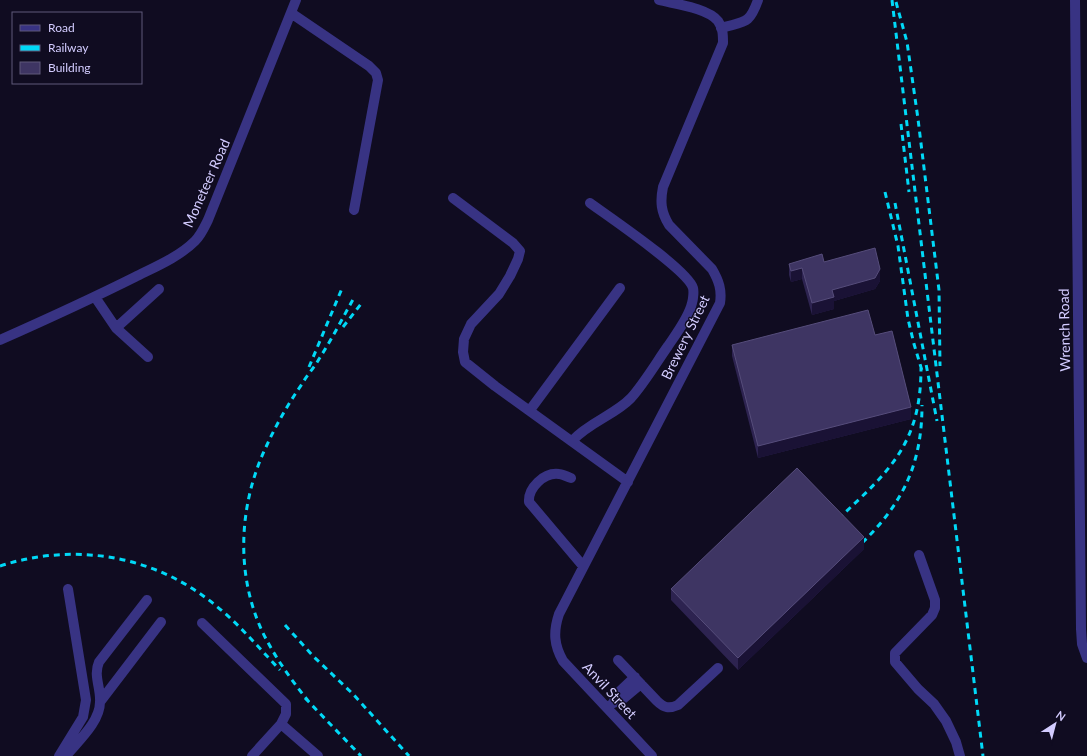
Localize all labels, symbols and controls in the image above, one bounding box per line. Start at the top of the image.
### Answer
legend [12,12,142,84]
text: Road [48,20,75,35]
text: Railway [48,40,89,55]
text: Building [48,60,91,75]
street label: Moneteer Road [179,136,233,230]
street label: Wrench Road [1055,288,1073,372]
street label: Brewery Street [657,292,713,382]
street label: Anvil Street [579,658,641,722]
north arrow [1035,704,1075,744]
text: N [1054,708,1068,723]

